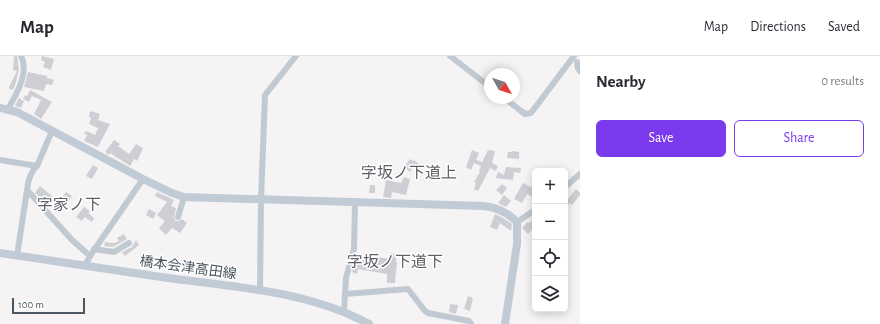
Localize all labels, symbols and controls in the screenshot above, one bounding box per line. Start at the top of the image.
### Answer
text: Map [20,18,54,37]
text: Map [704,20,728,34]
text: Directions [750,20,806,34]
text: Saved [828,20,860,34]
north arrow [484,68,520,104]
text: Nearby [596,73,646,90]
text: 0 results [821,75,864,88]
button: Save [596,120,726,157]
button: Share [734,120,864,157]
district label: 字坂ノ下道上 [361,164,457,181]
map controls [532,168,568,312]
button: + [532,168,568,204]
district label: 字家ノ下 [37,197,101,213]
button: − [532,204,568,240]
button: locate [532,240,568,276]
street label: 橋本会津高田線 [139,253,238,282]
district label: 字坂ノ下道下 [347,253,443,270]
button: layers [532,276,568,312]
scale bar [12,296,85,315]
text: 100 m [18,299,44,310]

